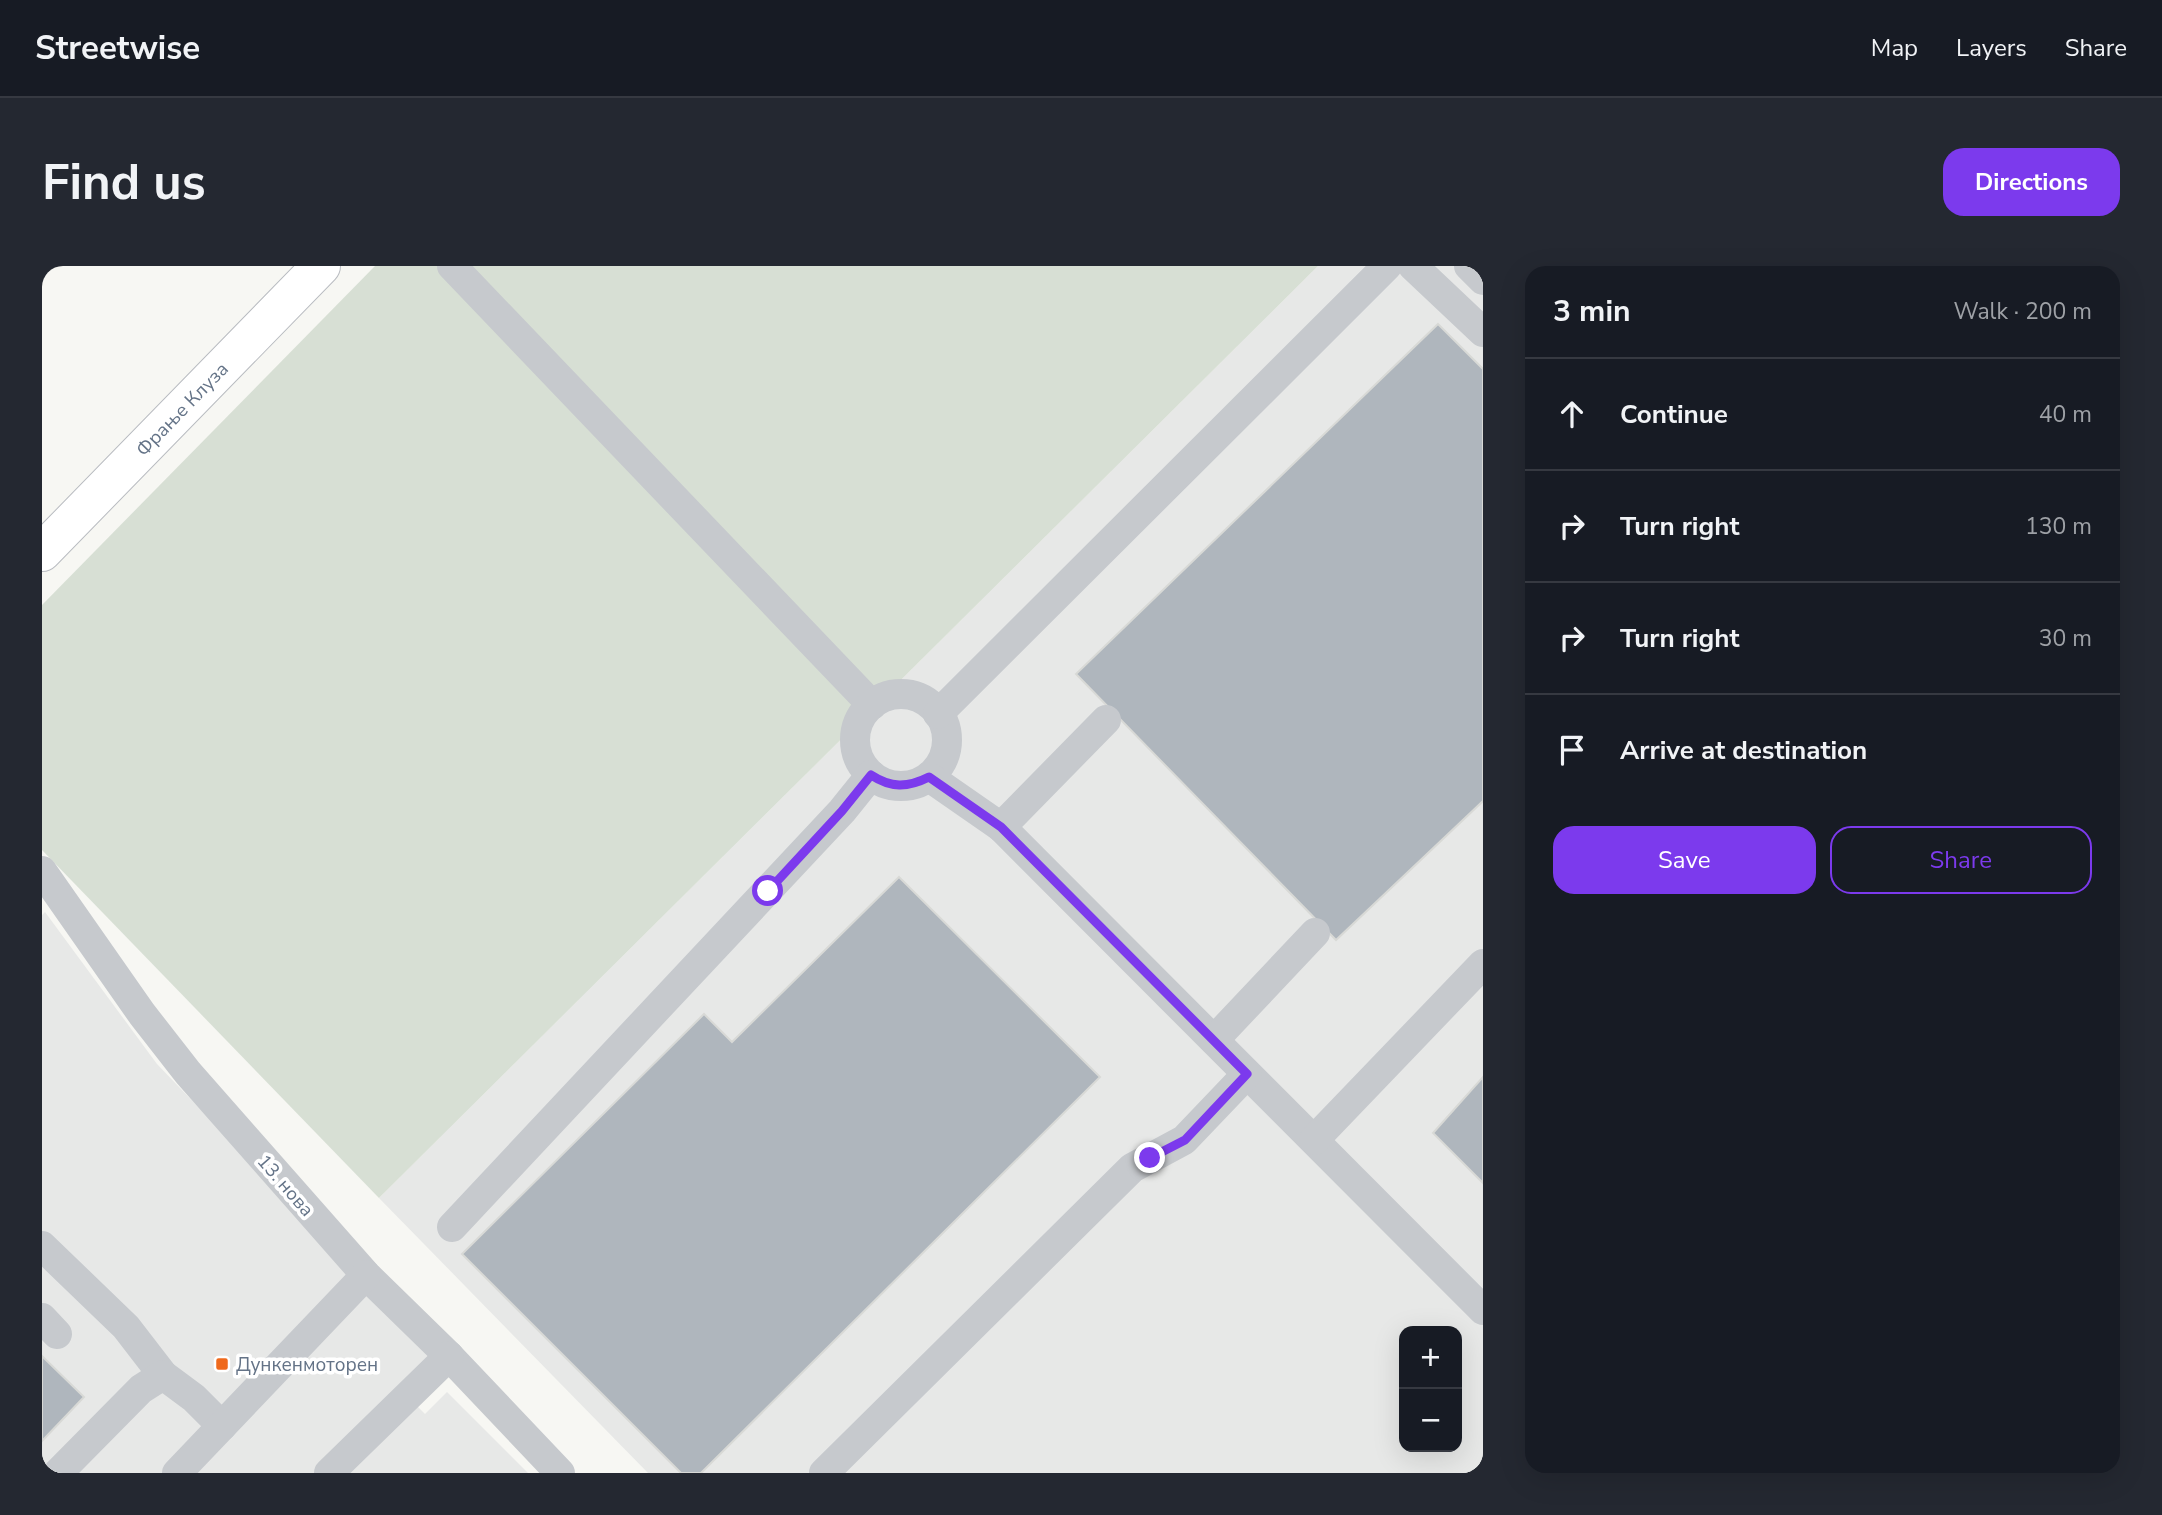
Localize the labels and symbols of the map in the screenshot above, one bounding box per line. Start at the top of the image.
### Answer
street label: Фрање Клуза [130,357,234,462]
route start [752,875,783,906]
route end [1134,1142,1165,1173]
street label: 13. нова [251,1149,320,1222]
place label: Дункенмоторен [236,1352,378,1378]
marker: Дункенмоторен [214,1356,230,1372]

